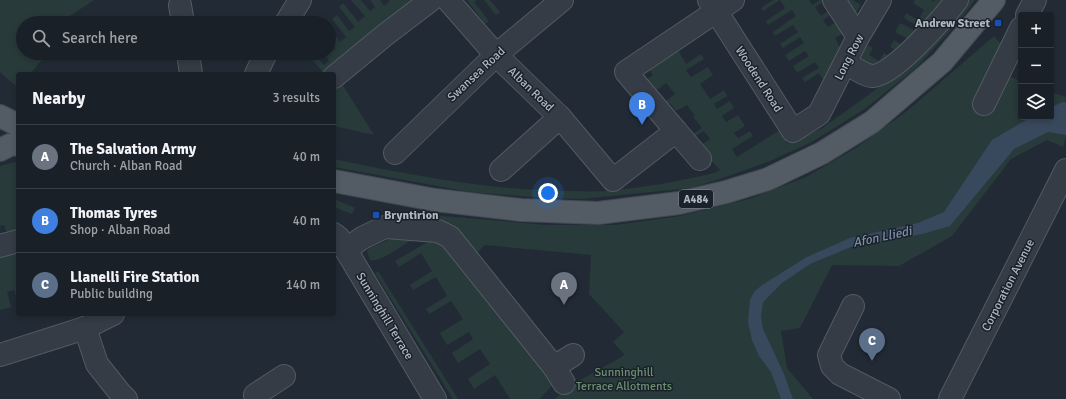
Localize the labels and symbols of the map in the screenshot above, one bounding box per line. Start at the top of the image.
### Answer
place label: Andrew Street [915,16,990,31]
marker: Andrew Street [993,18,1003,28]
street label: Long Row [832,31,868,83]
street label: Woodend Road [732,43,786,115]
street label: Swansea Road [444,44,508,105]
street label: Alban Road [505,64,557,115]
pin: B [629,92,655,125]
your location [538,183,558,203]
road number: A484 [679,190,713,208]
place label: Bryntirion [384,208,439,223]
marker: Bryntirion [371,210,381,220]
water label: Afon Lliedi [851,223,914,251]
street label: Corporation Avenue [979,237,1038,334]
street label: Sunninghill Terrace [353,270,417,363]
pin: A [551,272,577,305]
pin: C [859,328,885,361]
park label: Sunninghill Terrace Allotments [576,365,672,394]

